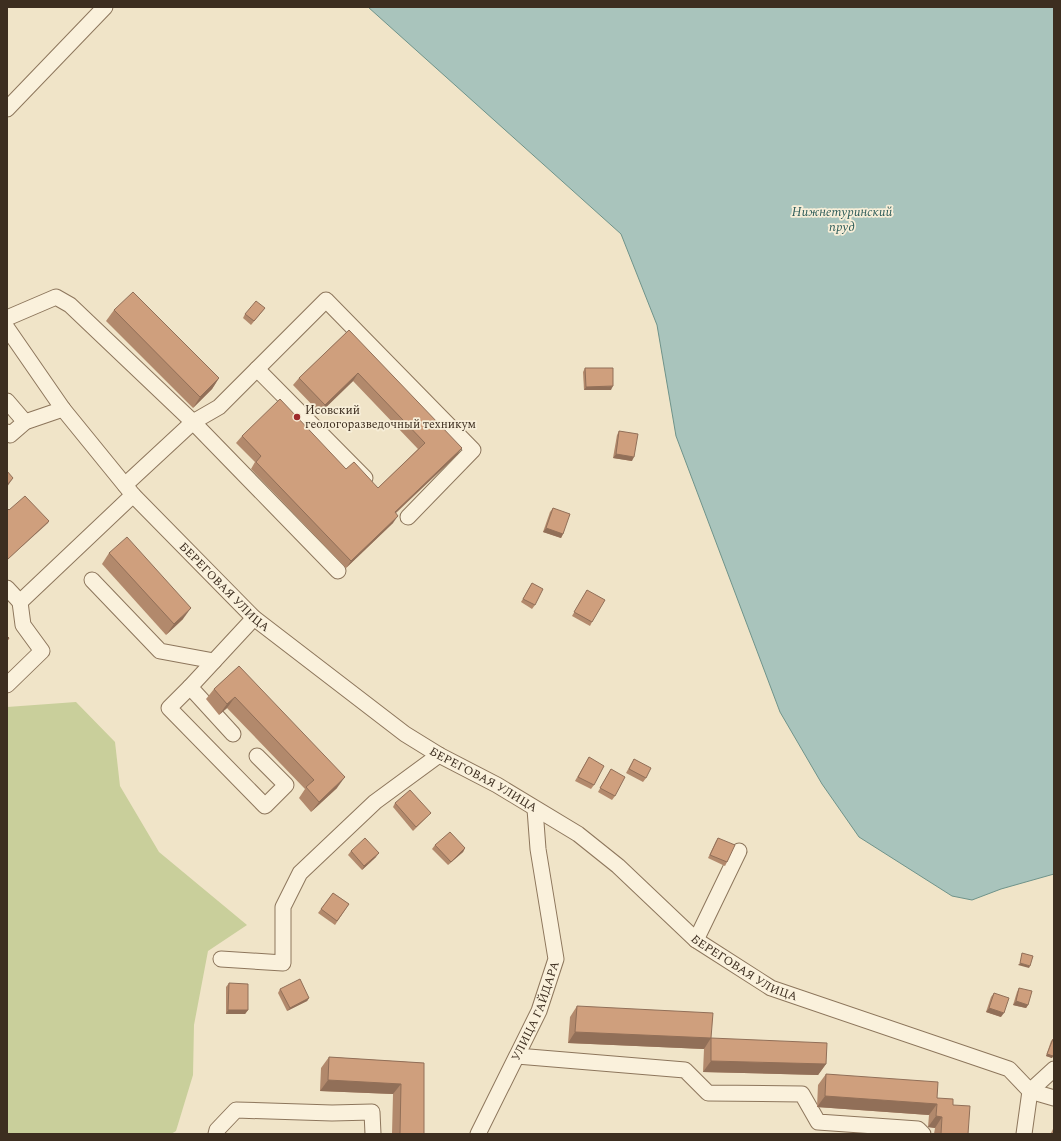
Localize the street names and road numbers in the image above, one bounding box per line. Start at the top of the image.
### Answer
street label: БЕРЕГОВАЯ УЛИЦА [174,538,273,637]
street label: БЕРЕГОВАЯ УЛИЦА [425,742,541,817]
street label: БЕРЕГОВАЯ УЛИЦА [686,930,800,1006]
street label: УЛИЦА ГАЙДАРА [507,959,565,1065]

